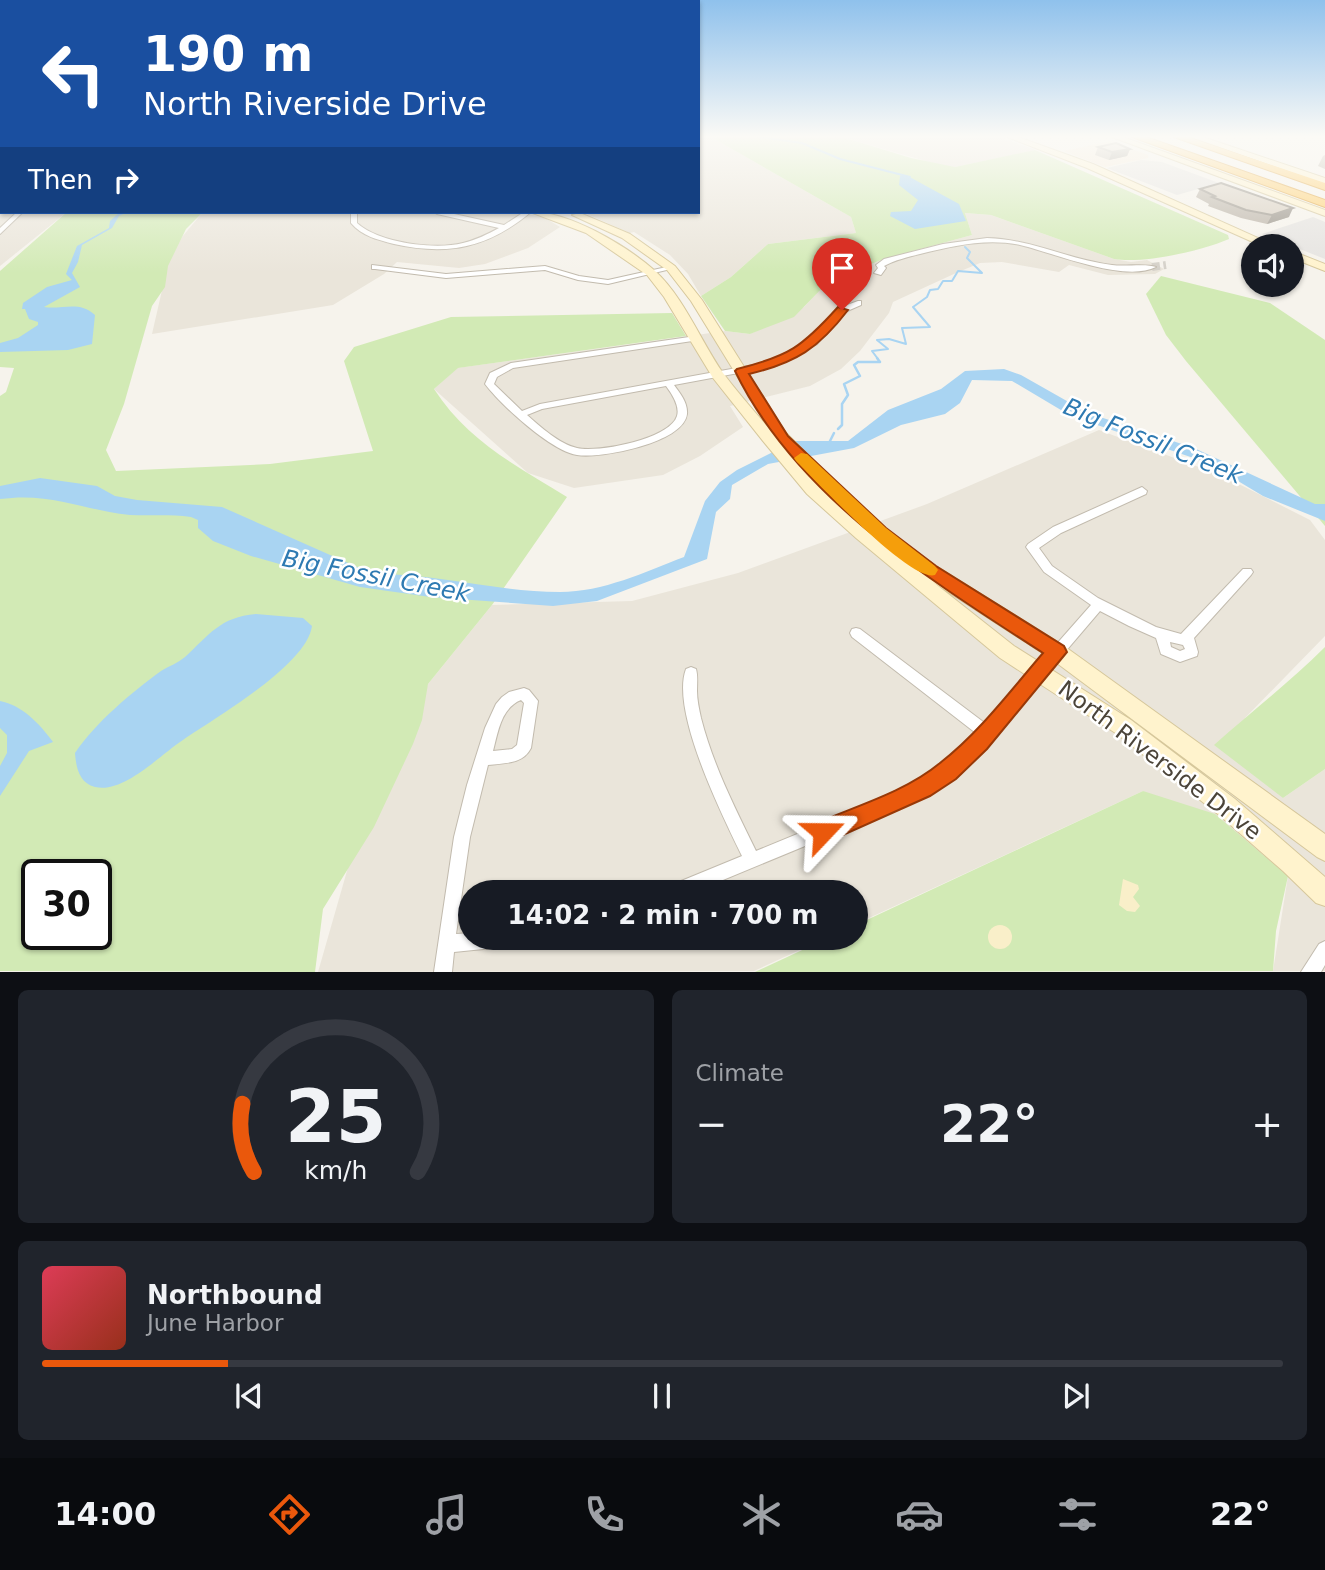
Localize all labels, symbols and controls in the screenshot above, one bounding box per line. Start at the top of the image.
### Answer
text: 190 m [143,26,313,83]
icon: left [28,28,119,119]
text: North Riverside Drive [143,85,487,123]
icon: right [107,161,145,199]
text: Then [28,165,93,195]
map controls [1241,234,1304,297]
button: sound [1241,234,1304,297]
pin [812,238,872,310]
icon: arrive [823,249,861,287]
water label: Big Fossil Creek [1059,392,1248,490]
water label: Big Fossil Creek [280,544,473,608]
street label: North Riverside Drive [1054,675,1266,845]
position arrow [786,795,860,869]
speed limit sign: 30 [21,859,112,950]
text: 14:02 · 2 min · 700 m [508,900,818,930]
text: Climate [696,1060,784,1086]
text: 25 [285,1075,386,1160]
text: 22° [940,1094,1038,1154]
text: − [696,1102,727,1146]
text: + [1251,1102,1283,1146]
text: km/h [304,1156,367,1185]
text: Northbound [147,1280,323,1310]
text: June Harbor [147,1310,283,1336]
icon: previous [230,1377,268,1415]
icon: pause [643,1377,681,1415]
icon: next [1057,1377,1095,1415]
icon: directions [265,1490,314,1539]
icon: music [422,1490,471,1539]
icon: phone [580,1490,629,1539]
icon: climate [737,1490,786,1539]
icon: car [895,1490,944,1539]
icon: filters [1053,1490,1102,1539]
text: 14:00 [54,1495,156,1533]
text: 22° [1210,1495,1271,1533]

